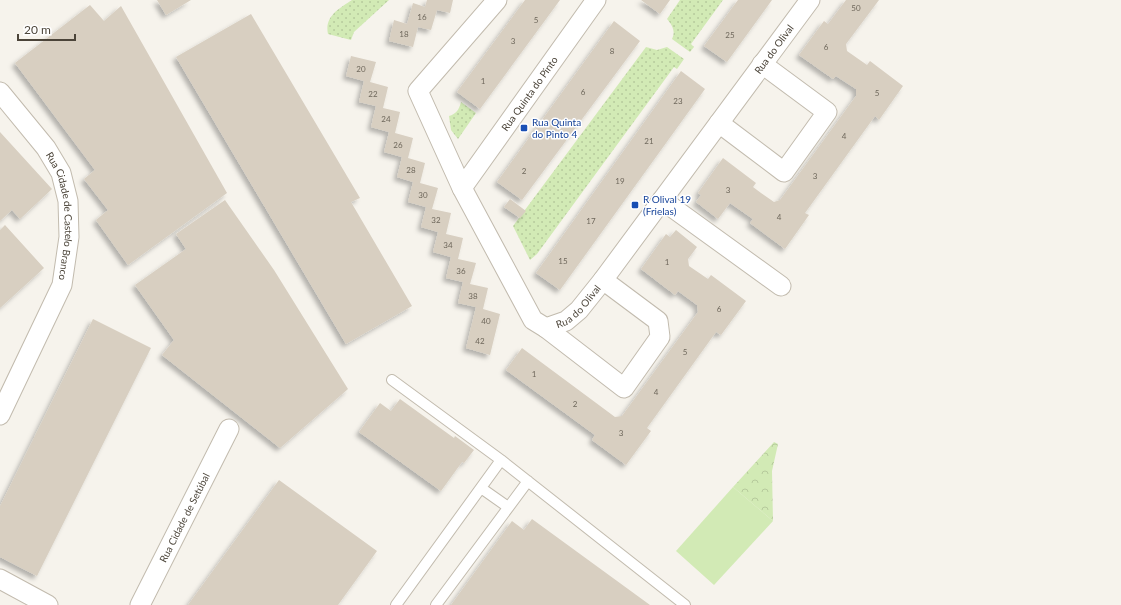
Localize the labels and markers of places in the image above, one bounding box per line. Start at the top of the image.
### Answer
place label: Rua Quinta do Pinto 4 [532,116,581,140]
marker: Rua Quinta do Pinto 4 [519,123,529,133]
place label: R Olival 19 (Frielas) [643,193,691,217]
marker: R Olival 19 (Frielas) [630,200,640,210]

